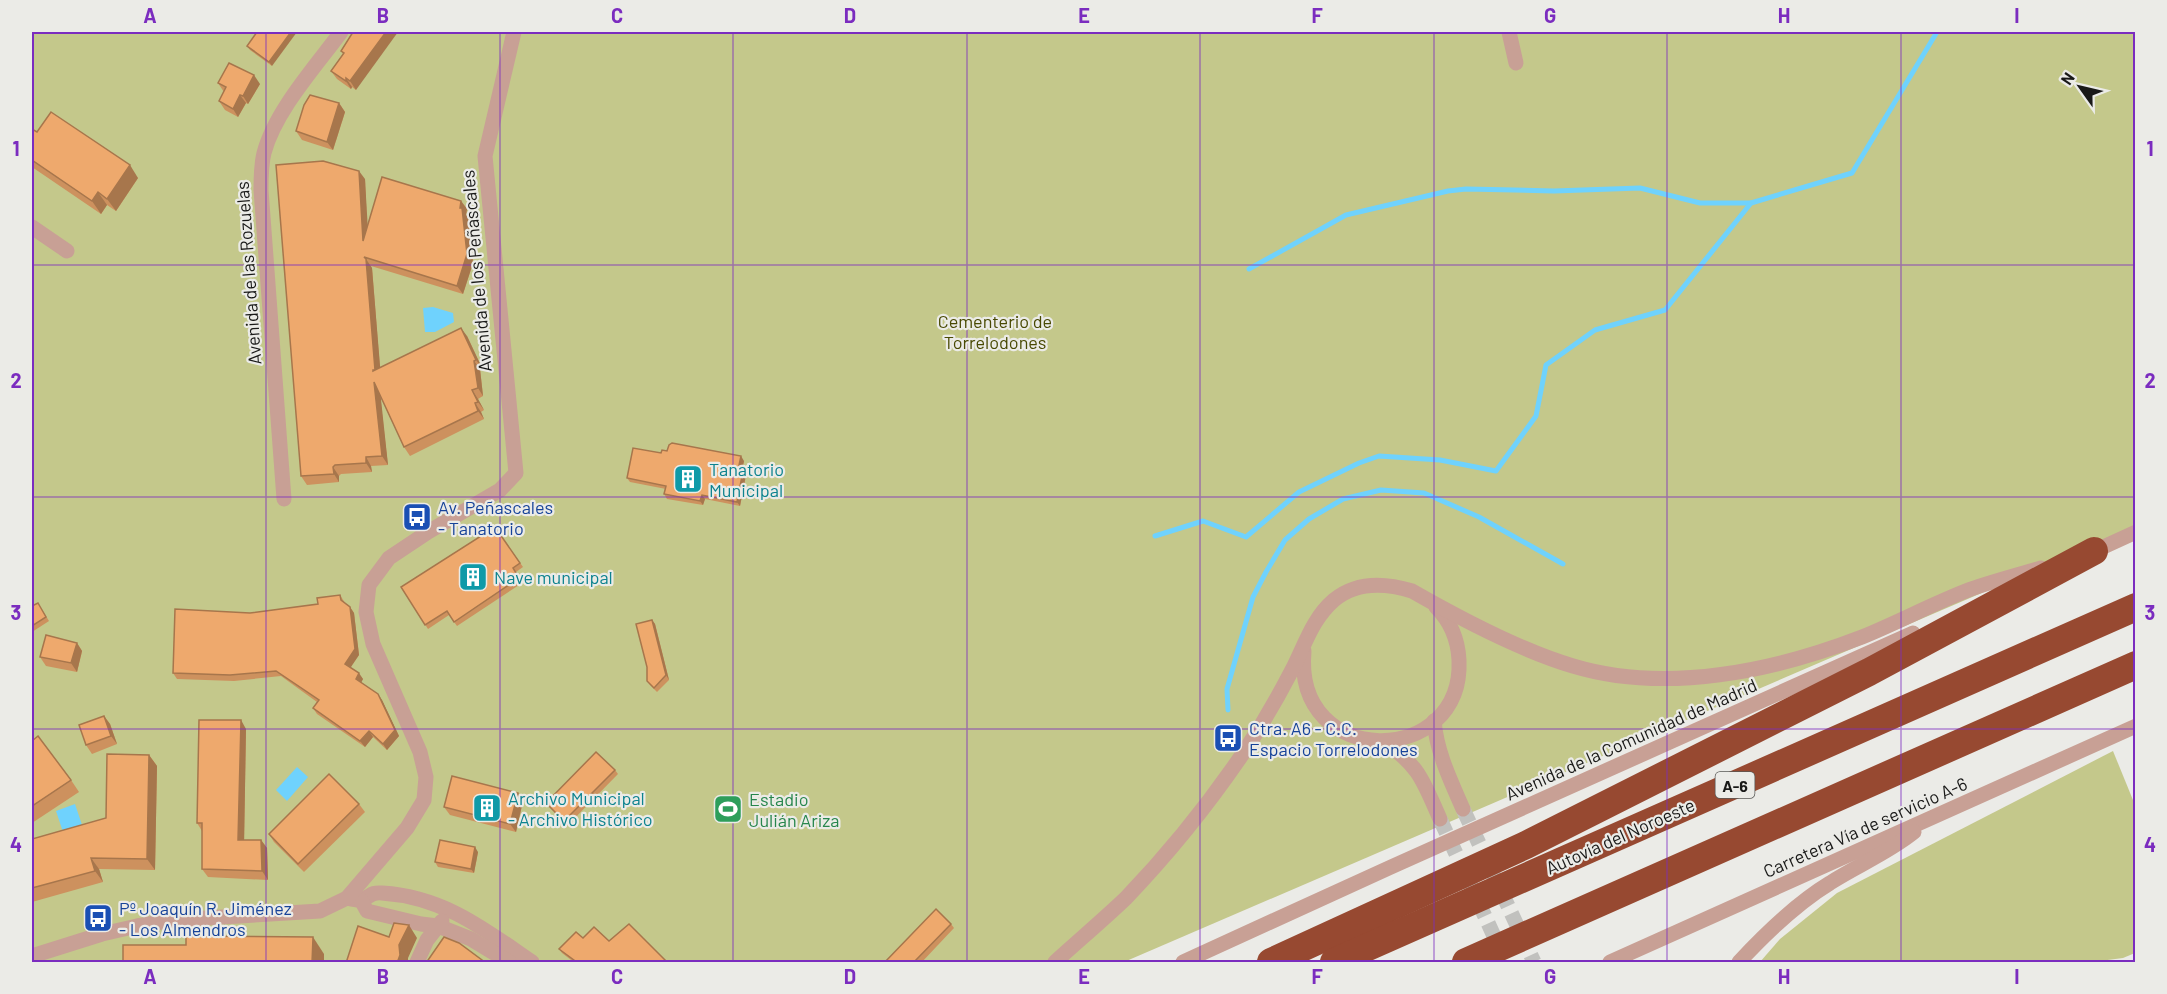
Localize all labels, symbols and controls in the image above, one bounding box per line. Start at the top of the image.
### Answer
text: A [143,3,157,27]
text: B [377,3,389,27]
text: C [611,3,623,27]
text: D [844,3,856,27]
text: E [1078,3,1090,27]
text: F [1311,3,1323,27]
text: G [1544,3,1556,27]
text: H [1778,3,1790,27]
text: I [2014,3,2020,27]
north arrow [2050,57,2110,117]
text: N [2056,69,2078,88]
text: 1 [12,136,20,160]
text: 1 [2146,136,2154,160]
street label: Avenida de los Peñascales [456,169,496,373]
street label: Avenida de las Rozuelas [231,181,265,365]
park label: Cementerio de Torrelodones [938,310,1052,353]
text: 2 [10,368,22,392]
text: 2 [2144,368,2156,392]
place label: Tanatorio Municipal [709,458,784,501]
building icon: Tanatorio Municipal [672,463,704,495]
place label: Av. Peñascales - Tanatorio [438,496,553,539]
bus stop icon: Av. Peñascales - Tanatorio [401,501,433,533]
building icon: Nave municipal [457,561,489,593]
place label: Nave municipal [494,566,613,588]
text: 3 [11,600,21,624]
text: 3 [2145,600,2155,624]
street label: Avenida de la Comunidad de Madrid [1502,673,1760,805]
place label: Ctra. A6 - C.C. Espacio Torrelodones [1249,717,1418,760]
bus stop icon: Ctra. A6 - C.C. Espacio Torrelodones [1212,722,1244,754]
road number: A-6 [1716,772,1754,798]
street label: Carretera Vía de servicio A-6 [1760,772,1970,882]
place label: Archivo Municipal - Archivo Histórico [508,787,653,830]
place label: Estadio Julián Ariza [749,788,840,831]
building icon: Archivo Municipal - Archivo Histórico [471,792,503,824]
sports icon: Estadio Julián Ariza [712,793,744,825]
street label: Autovía del Noroeste [1542,793,1698,879]
text: 4 [10,832,22,856]
text: 4 [2144,832,2156,856]
place label: Pº Joaquín R. Jiménez - Los Almendros [119,897,292,940]
bus stop icon: Pº Joaquín R. Jiménez - Los Almendros [82,902,114,934]
text: A [143,964,157,988]
text: B [377,964,389,988]
text: C [611,964,623,988]
text: D [844,964,856,988]
text: E [1078,964,1090,988]
text: F [1311,964,1323,988]
text: G [1544,964,1556,988]
text: H [1778,964,1790,988]
text: I [2014,964,2020,988]

